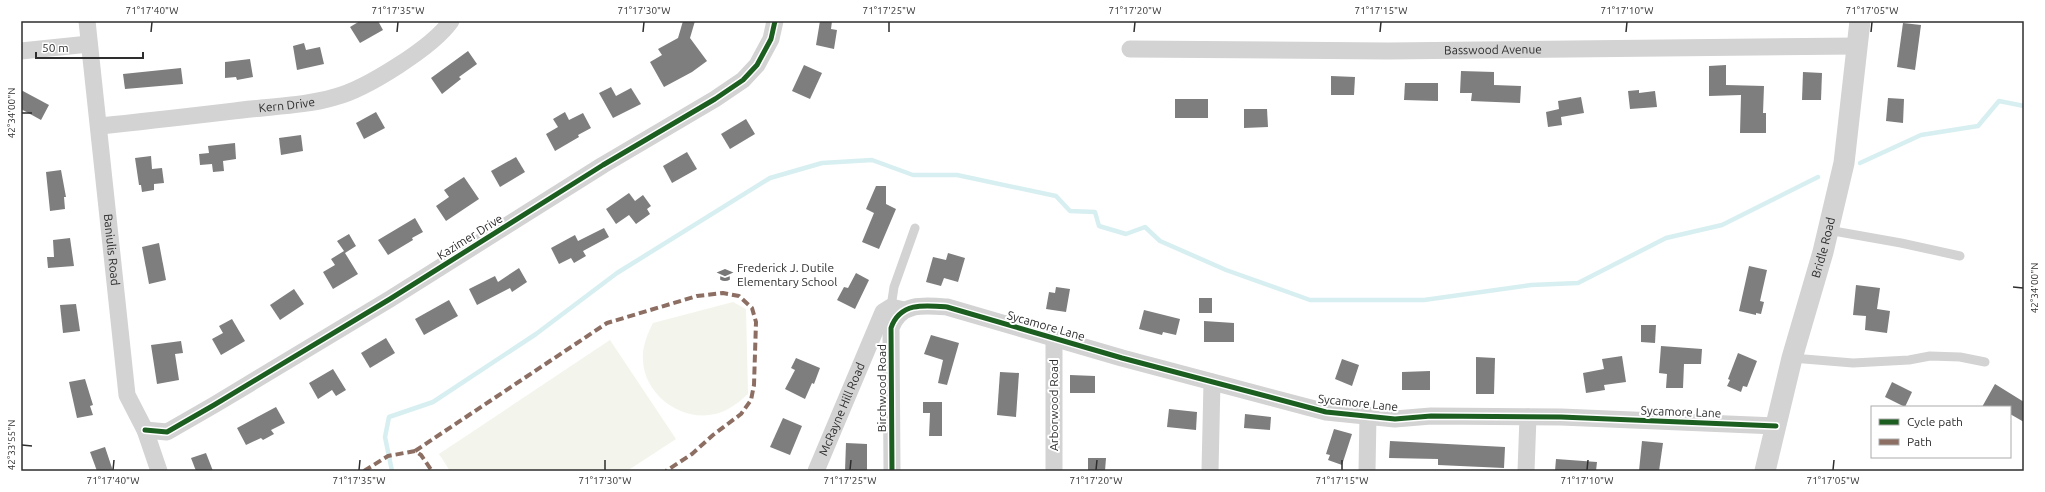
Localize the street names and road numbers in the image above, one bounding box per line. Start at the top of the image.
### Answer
street label: Basswood Avenue [1444,42,1542,56]
street label: Kern Drive [258,95,316,114]
street label: Kazimer Drive [435,211,505,262]
street label: Baniulis Road [102,213,122,286]
street label: Bridle Road [1809,216,1837,279]
street label: Sycamore Lane [1006,308,1087,343]
street label: Birchwood Road [875,344,888,432]
street label: Arborwood Road [1047,359,1060,451]
street label: McRayne Hill Road [816,361,867,458]
street label: Sycamore Lane [1317,392,1399,413]
street label: Sycamore Lane [1640,404,1722,419]

